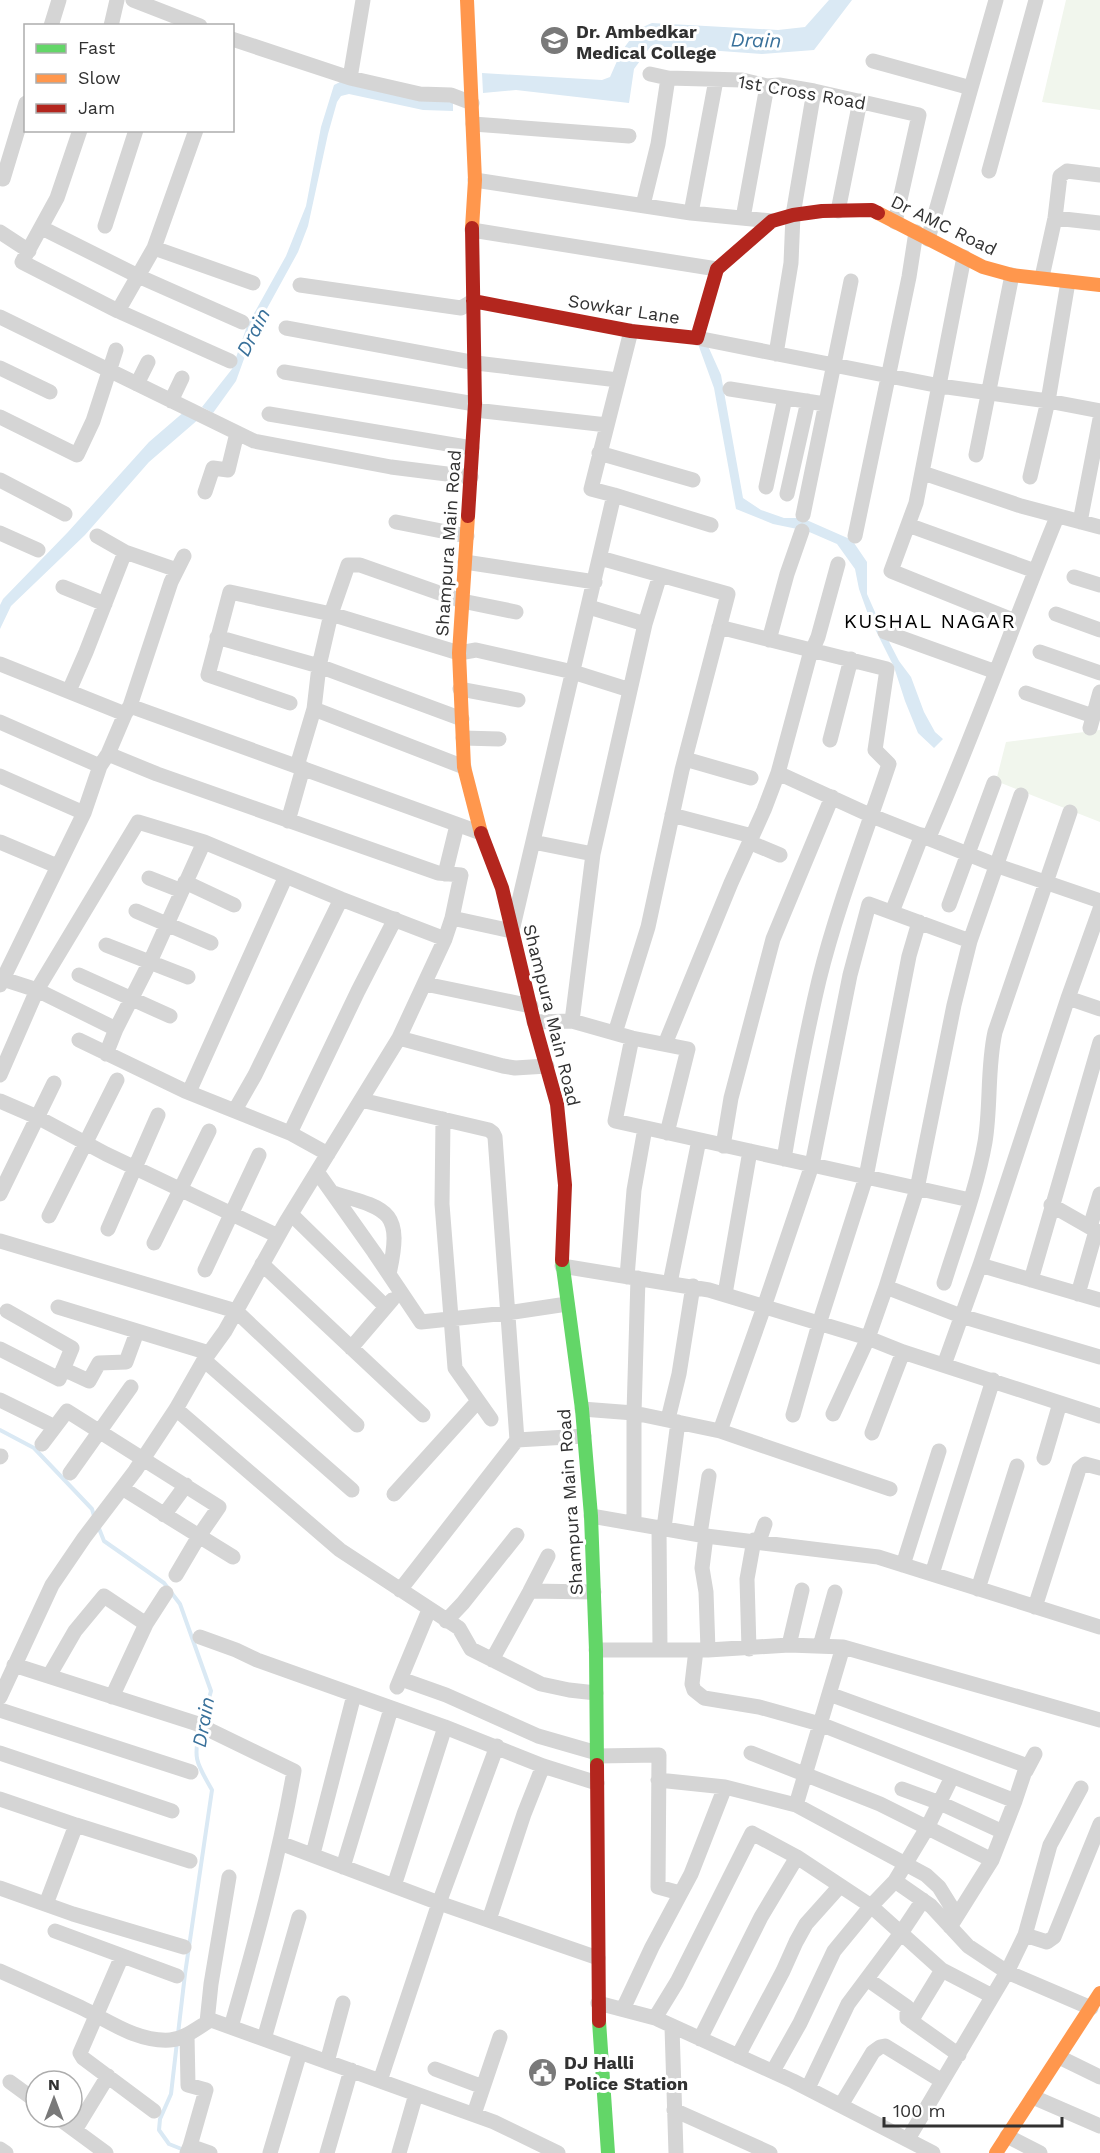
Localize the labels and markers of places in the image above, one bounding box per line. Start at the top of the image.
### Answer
place label: Dr. Ambedkar Medical College [576,21,716,63]
school or university icon: Dr. Ambedkar Medical College [539,25,571,57]
place label: DJ Halli Police Station [564,2052,688,2094]
public building icon: DJ Halli Police Station [527,2056,559,2088]

